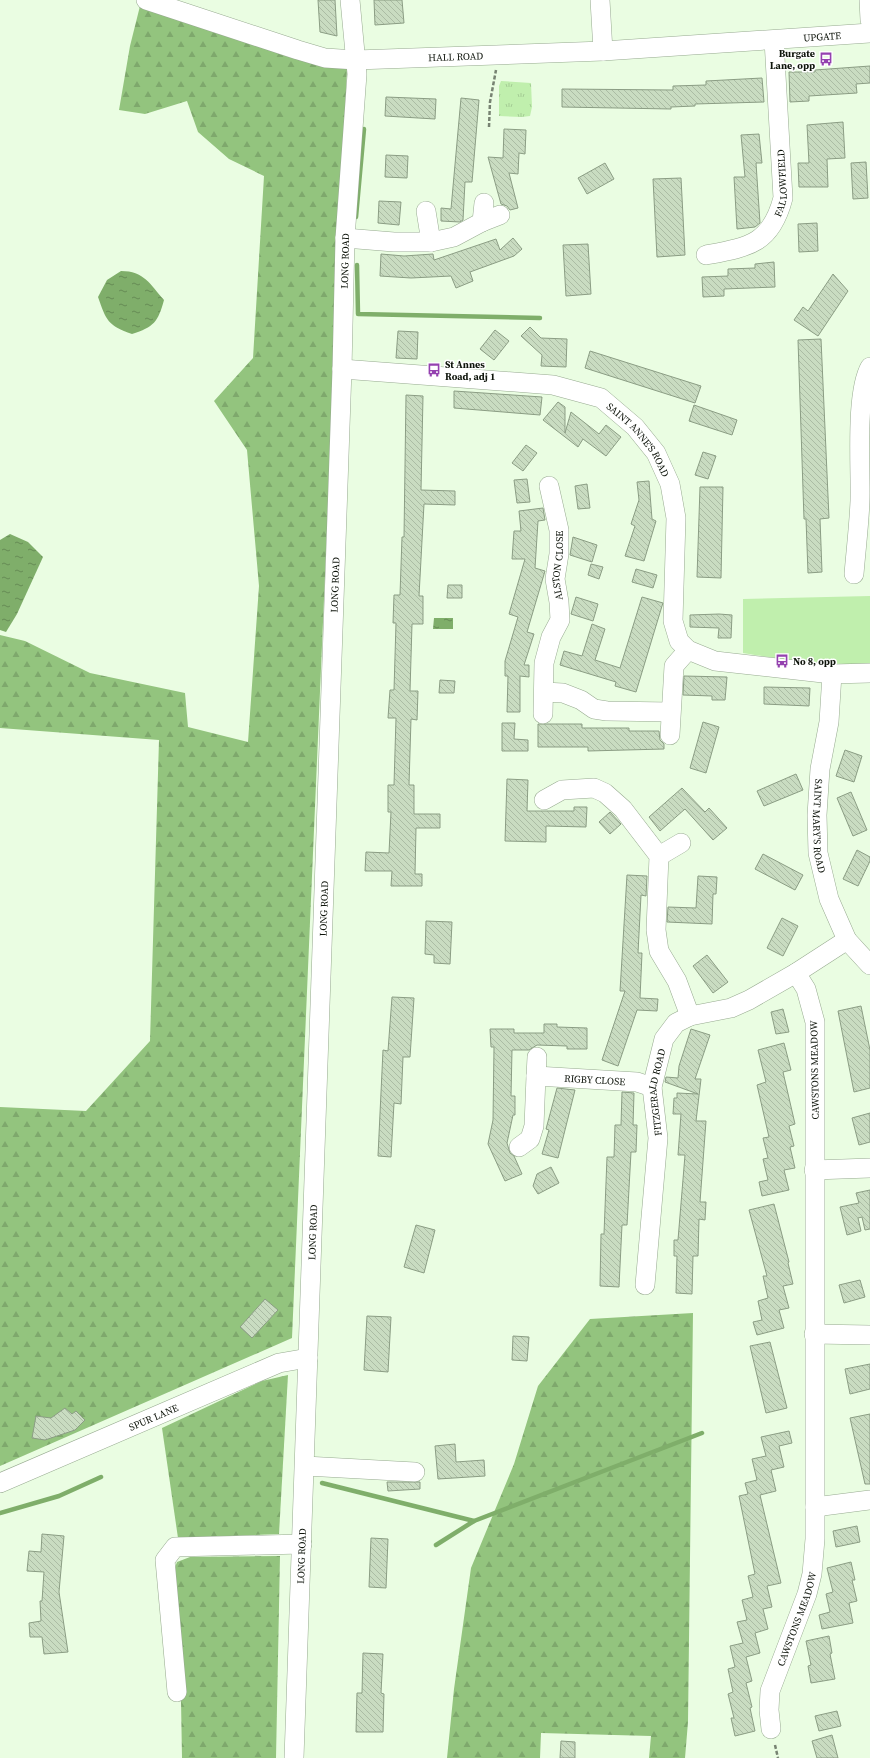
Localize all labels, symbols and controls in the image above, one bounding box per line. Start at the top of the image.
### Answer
street label: UPGATE [803,29,841,44]
place label: Burgate Lane, opp [770,47,815,72]
street label: HALL ROAD [428,49,484,64]
bus stop icon: Burgate Lane, opp [818,51,834,67]
street label: FALLOWFIELD [771,149,790,219]
street label: LONG ROAD [338,233,352,289]
place label: St Annes Road, adj 1 [445,358,495,383]
bus stop icon: St Annes Road, adj 1 [426,362,442,378]
street label: SAINT ANNE'S ROAD [604,400,672,479]
street label: ALSTON CLOSE [549,531,566,601]
street label: LONG ROAD [328,557,343,613]
bus stop icon: No 8, opp [774,653,790,669]
place label: No 8, opp [793,655,836,668]
street label: SAINT MARY'S ROAD [810,778,829,874]
street label: LONG ROAD [316,881,331,937]
street label: CAWSTONS MEADOW [807,1020,822,1120]
street label: FITZGERALD ROAD [646,1047,668,1137]
street label: RIGBY CLOSE [564,1072,626,1088]
street label: LONG ROAD [305,1204,320,1260]
street label: SPUR LANE [127,1401,180,1434]
street label: LONG ROAD [294,1528,309,1584]
street label: CAWSTONS MEADOW [774,1570,819,1668]

